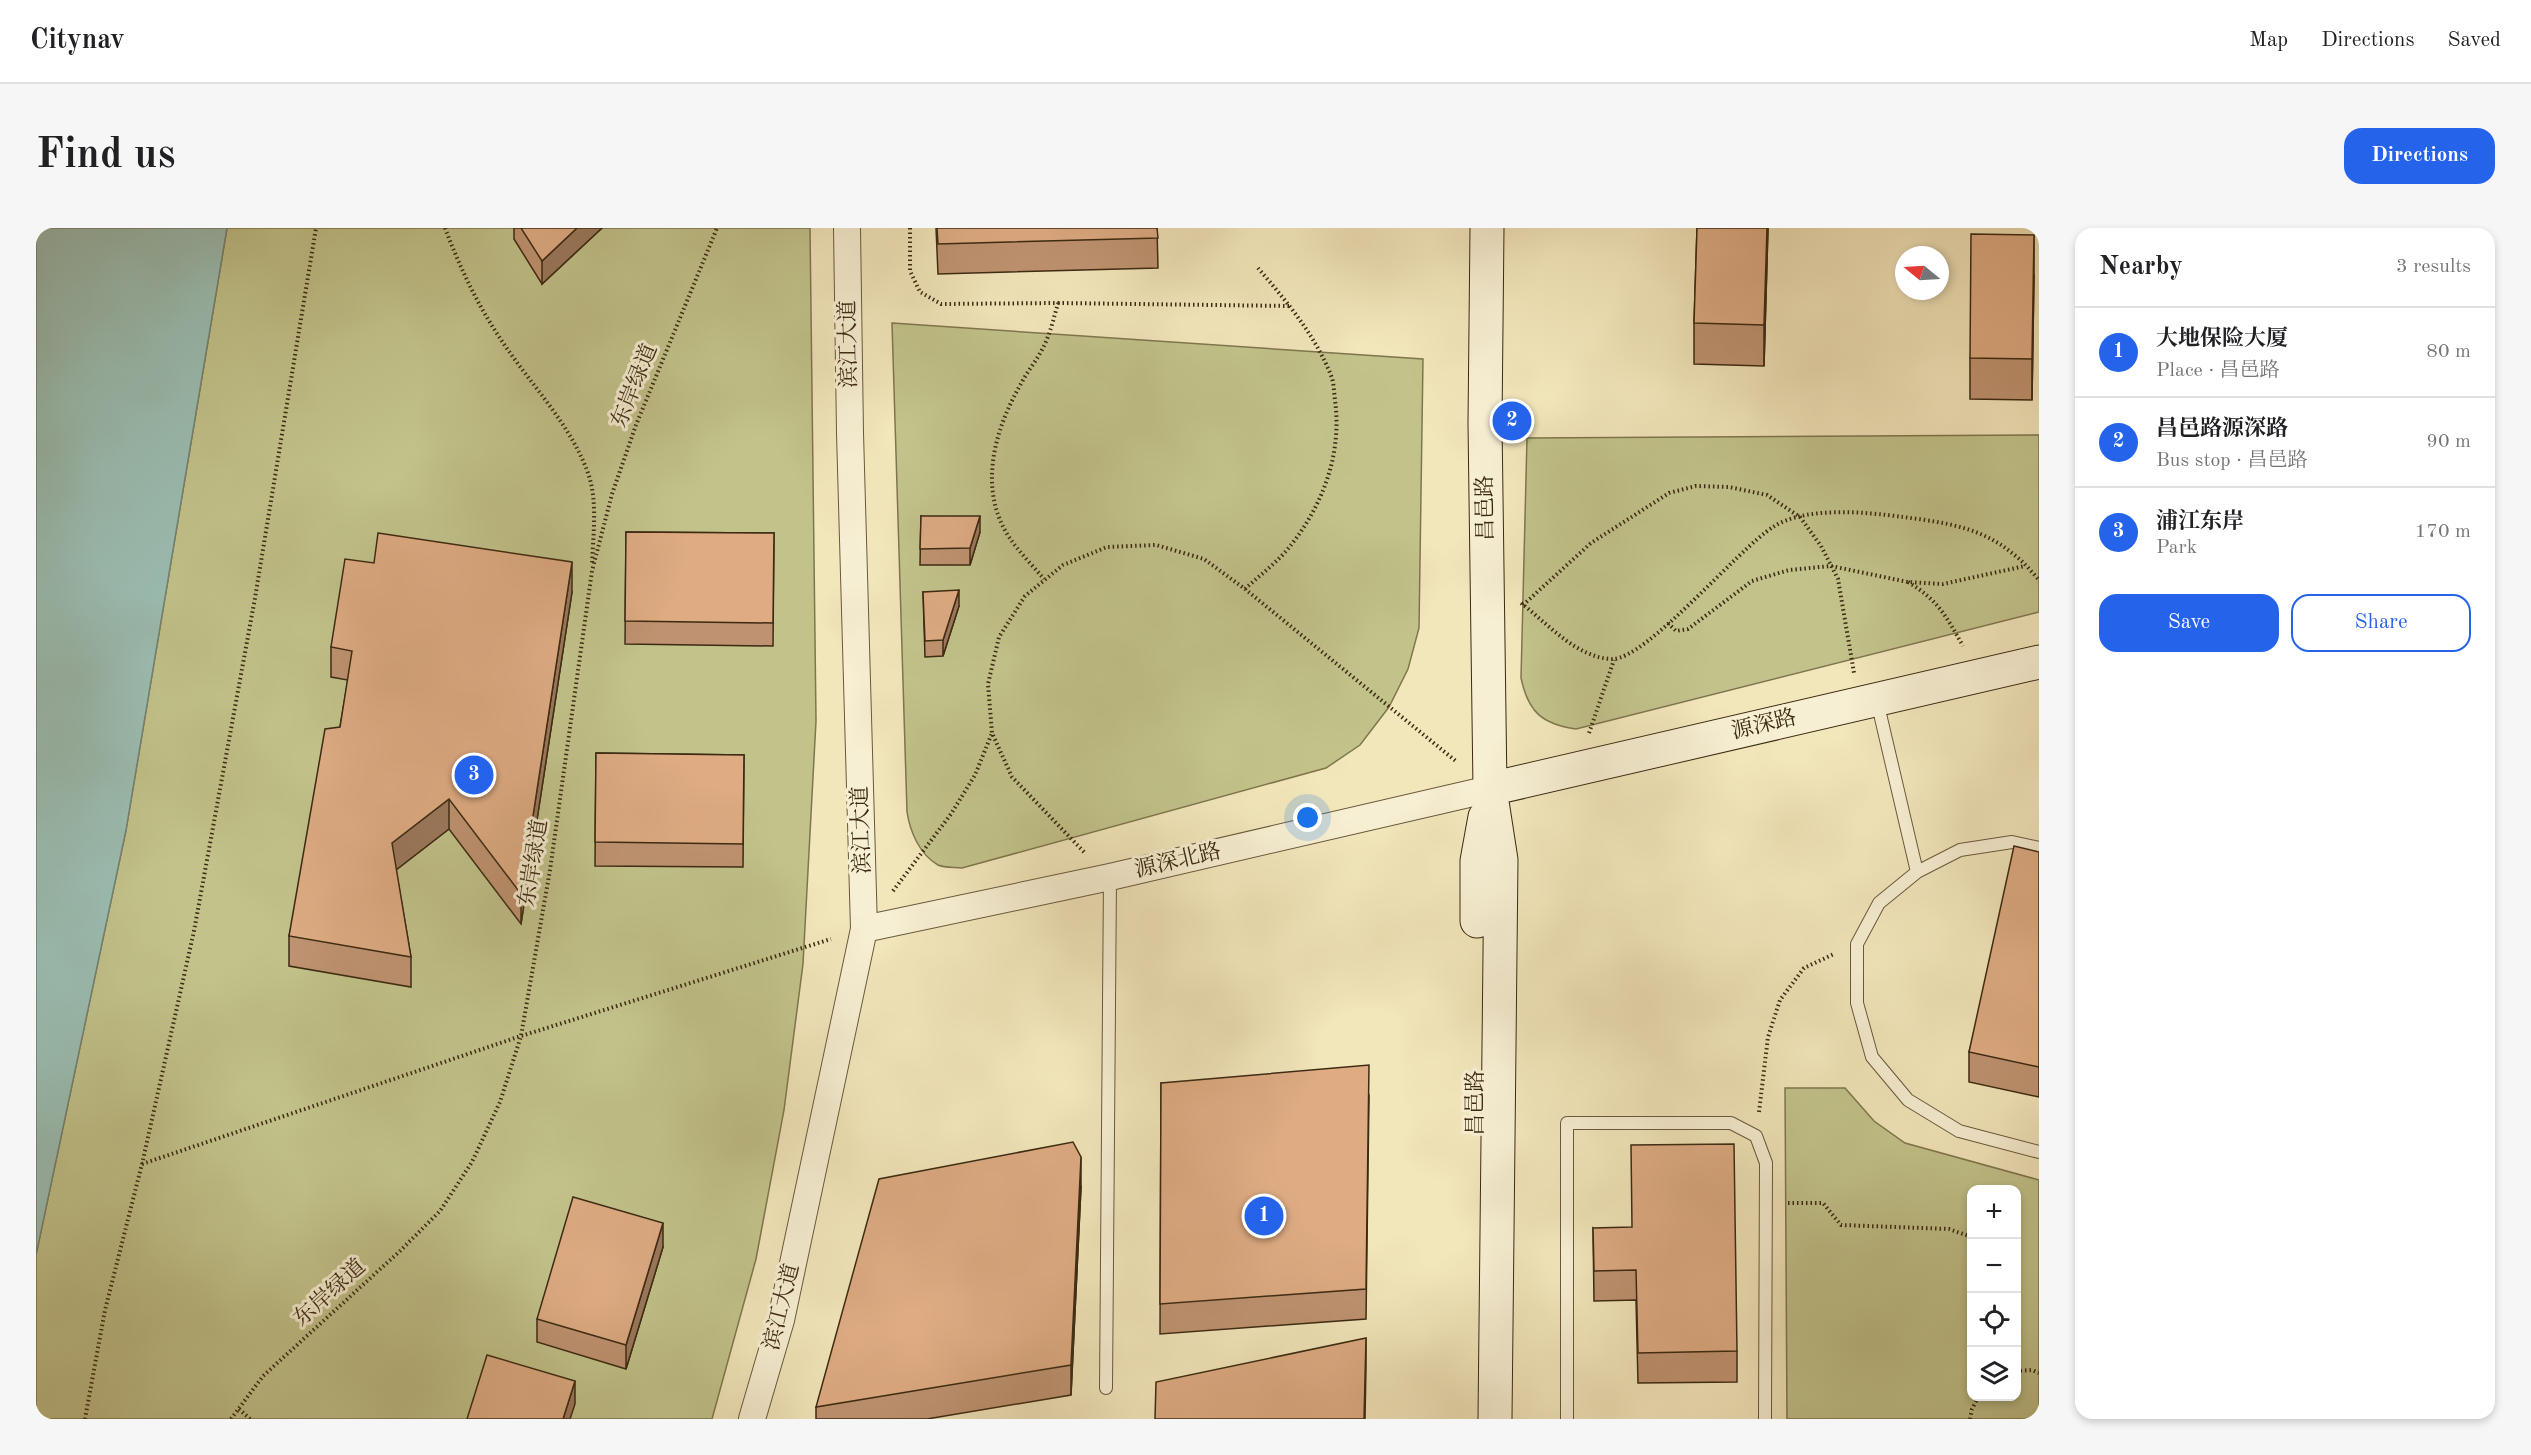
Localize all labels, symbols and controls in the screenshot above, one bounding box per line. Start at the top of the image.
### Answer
text: Citynav [30,27,125,55]
text: Map [2249,30,2288,51]
text: Directions [2321,30,2415,51]
text: Saved [2448,30,2501,51]
button: Directions [2344,128,2495,184]
text: Find us [36,135,175,177]
north arrow [1895,246,1949,300]
text: Nearby [2099,254,2183,280]
text: 3 results [2396,257,2471,277]
street label: 滨江大道 [835,300,861,388]
text: 大地保险大厦 [2156,328,2288,350]
street label: 东岸绿道 [606,340,662,431]
text: 1 [2113,342,2124,362]
text: 80 m [2426,342,2471,362]
text: Place · 昌邑路 [2156,361,2280,381]
pin: 2 [1492,398,1532,444]
text: 昌邑路源深路 [2156,418,2288,440]
text: 2 [2113,432,2124,452]
text: 90 m [2426,432,2471,452]
text: Bus stop · 昌邑路 [2156,451,2308,471]
street label: 昌邑路 [1472,475,1498,541]
text: 浦江东岸 [2156,511,2244,533]
text: 3 [2113,522,2124,542]
text: 170 m [2415,522,2471,542]
text: Park [2156,538,2197,558]
button: Save [2099,594,2279,652]
button: Share [2291,594,2471,652]
street label: 源深路 [1729,705,1799,743]
pin: 3 [454,752,494,798]
street label: 滨江大道 [847,786,875,874]
your location [1293,803,1322,832]
street label: 东岸绿道 [514,818,552,908]
street label: 源深北路 [1132,838,1223,882]
street label: 昌邑路 [1463,1070,1487,1136]
map controls [1967,1185,2021,1401]
button: + [1967,1185,2021,1239]
pin: 1 [1244,1194,1284,1238]
button: − [1967,1239,2021,1293]
street label: 东岸绿道 [289,1254,370,1331]
street label: 滨江大道 [759,1261,803,1352]
button: locate [1967,1293,2021,1347]
button: layers [1967,1347,2021,1401]

